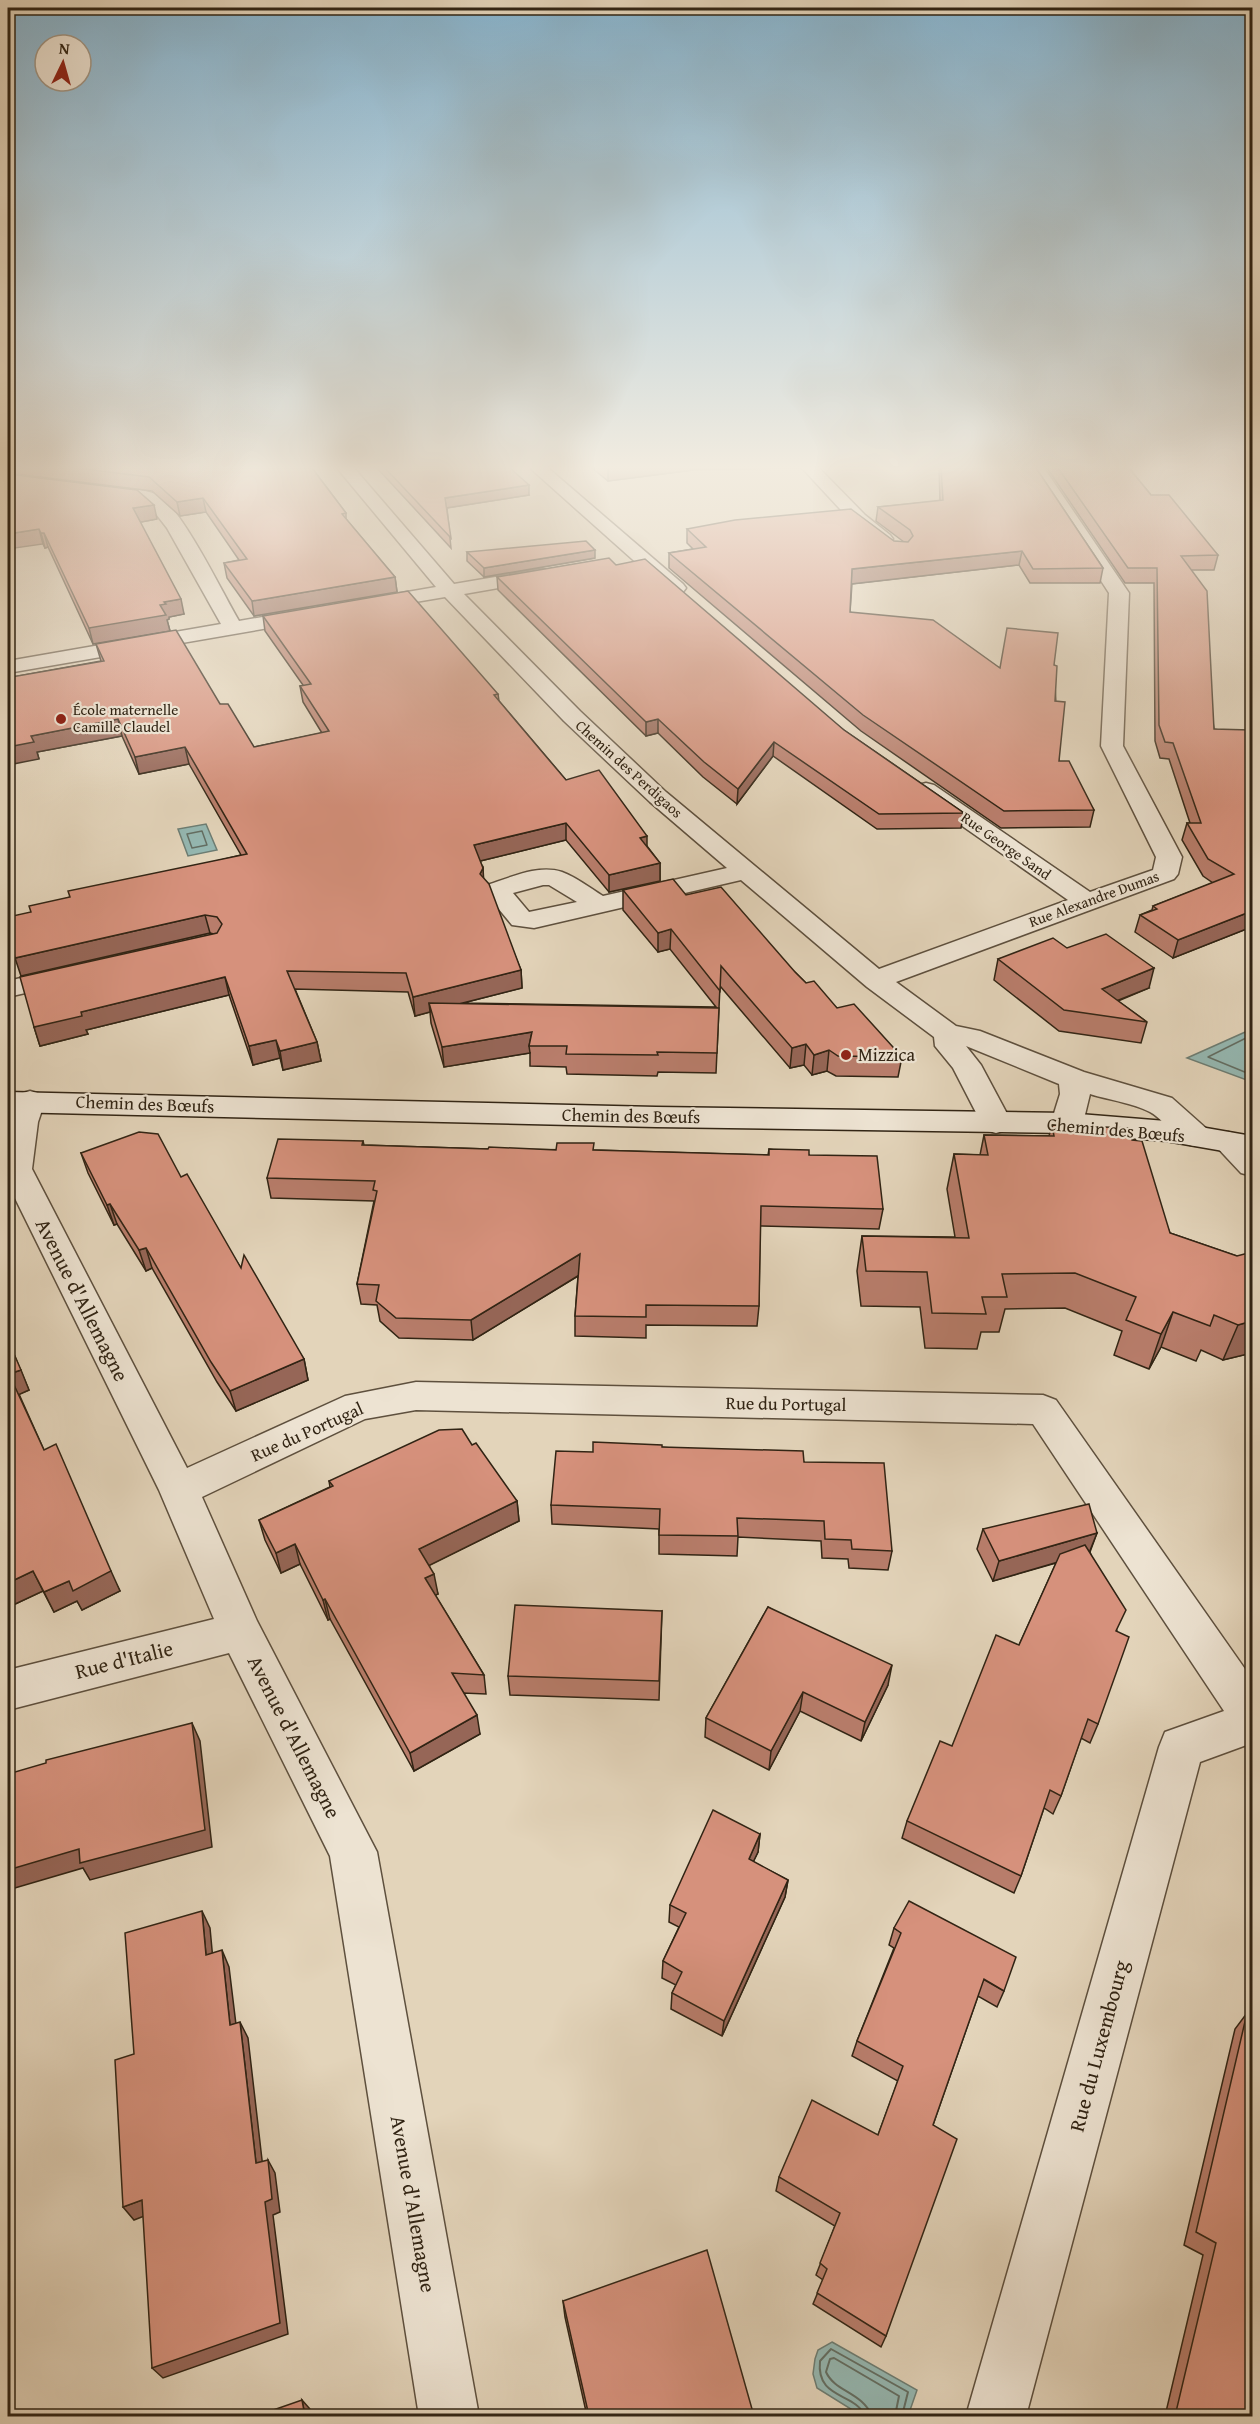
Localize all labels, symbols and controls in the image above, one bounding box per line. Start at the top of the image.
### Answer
north arrow [33,33,93,93]
text: N [58,36,71,61]
place label: École maternelle Camille Claudel [73,699,178,737]
marker: École maternelle Camille Claudel [54,712,68,726]
street label: Chemin des Perdigaos [571,715,688,823]
street label: Rue George Sand [957,807,1056,884]
street label: Rue Alexandre Dumas [1026,865,1162,932]
place label: Mizzica [858,1041,916,1068]
marker: Mizzica [839,1048,853,1062]
street label: Chemin des Bœufs [75,1088,215,1119]
street label: Chemin des Bœufs [562,1101,701,1130]
street label: Chemin des Bœufs [1046,1110,1186,1149]
street label: Avenue d'Allemagne [28,1213,137,1387]
street label: Rue du Portugal [725,1389,847,1418]
street label: Rue du Portugal [246,1395,367,1468]
street label: Rue d'Italie [72,1632,176,1687]
street label: Avenue d'Allemagne [240,1650,349,1824]
street label: Rue du Luxembourg [1061,1956,1136,2135]
street label: Avenue d'Allemagne [383,2113,444,2295]

